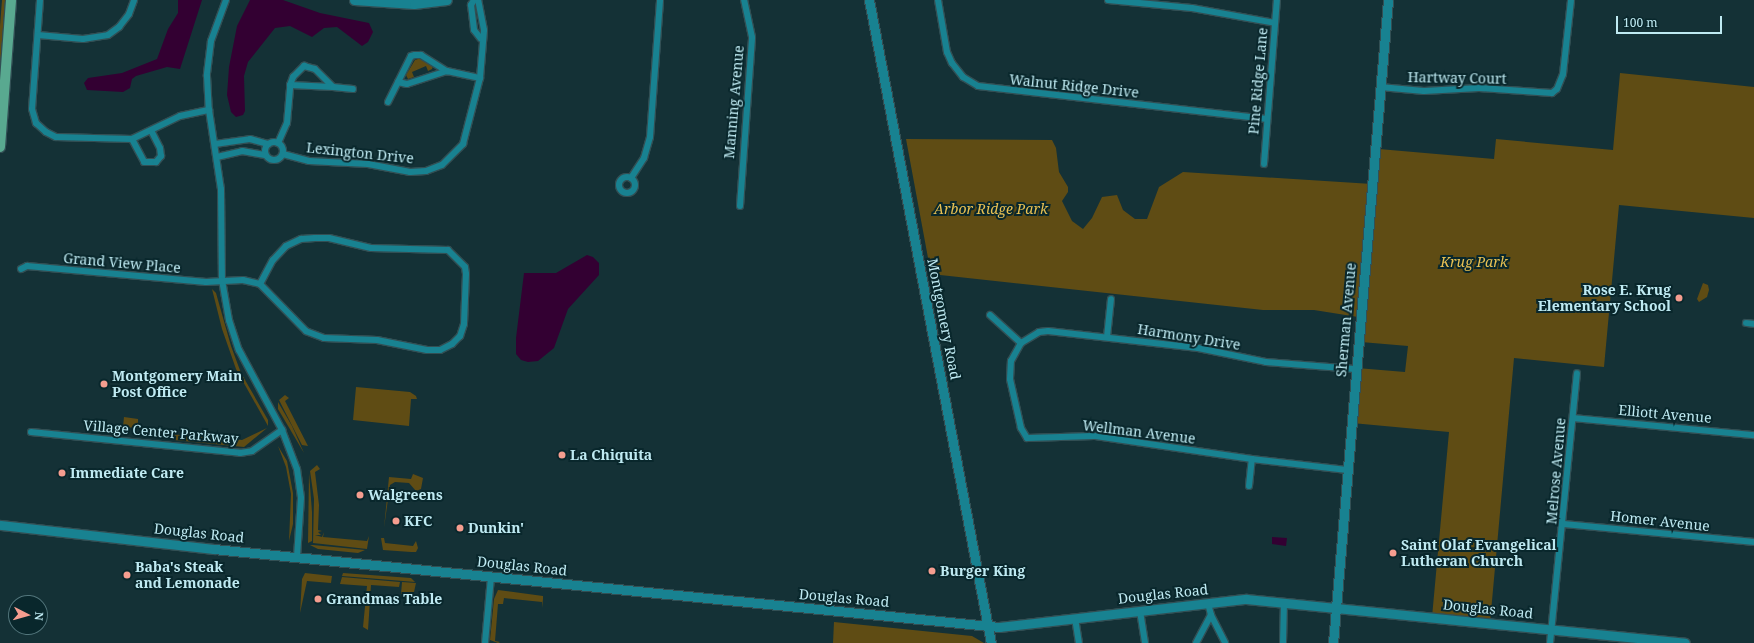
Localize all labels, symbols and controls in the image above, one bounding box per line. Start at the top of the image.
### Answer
scale bar [1618,8,1724,34]
text: 100 m [1623,14,1658,31]
street label: Pine Ridge Lane [1245,27,1271,135]
street label: Manning Avenue [721,45,747,159]
street label: Hartway Court [1407,69,1507,87]
street label: Walnut Ridge Drive [1008,71,1140,101]
street label: Lexington Drive [305,139,415,167]
park label: Arbor Ridge Park [934,201,1048,217]
street label: Grand View Place [63,250,181,276]
park label: Krug Park [1440,254,1508,270]
street label: Montgomery Road [924,257,964,381]
street label: Sherman Avenue [1333,262,1359,378]
place label: Rose E. Krug Elementary School [1538,282,1671,314]
marker: Rose E. Krug Elementary School [1674,293,1684,303]
street label: Harmony Drive [1136,321,1242,353]
place label: Montgomery Main Post Office [112,368,242,400]
marker: Montgomery Main Post Office [99,379,109,389]
street label: Elliott Avenue [1618,402,1712,426]
street label: Village Center Parkway [83,417,239,447]
street label: Wellman Avenue [1081,417,1197,447]
street label: Melrose Avenue [1543,417,1569,525]
place label: La Chiquita [570,447,652,463]
marker: La Chiquita [557,450,567,460]
place label: Immediate Care [70,465,184,481]
marker: Immediate Care [57,468,67,478]
place label: Walgreens [368,487,443,503]
marker: Walgreens [355,490,365,500]
street label: Homer Avenue [1609,507,1711,535]
place label: KFC [404,513,432,529]
marker: KFC [391,516,401,526]
street label: Douglas Road [153,520,245,546]
place label: Dunkin' [468,520,524,536]
marker: Dunkin' [455,523,465,533]
place label: Saint Olaf Evangelical Lutheran Church [1401,537,1557,570]
marker: Saint Olaf Evangelical Lutheran Church [1388,548,1398,558]
street label: Douglas Road [476,553,568,579]
place label: Baba's Steak and Lemonade [135,559,240,592]
place label: Burger King [940,563,1025,579]
marker: Burger King [927,566,937,576]
marker: Baba's Steak and Lemonade [122,570,132,580]
street label: Douglas Road [1117,581,1209,607]
street label: Douglas Road [798,586,890,610]
place label: Grandmas Table [326,591,442,607]
marker: Grandmas Table [313,594,323,604]
north arrow [8,595,48,635]
street label: Douglas Road [1442,596,1534,622]
text: N [32,611,47,621]

